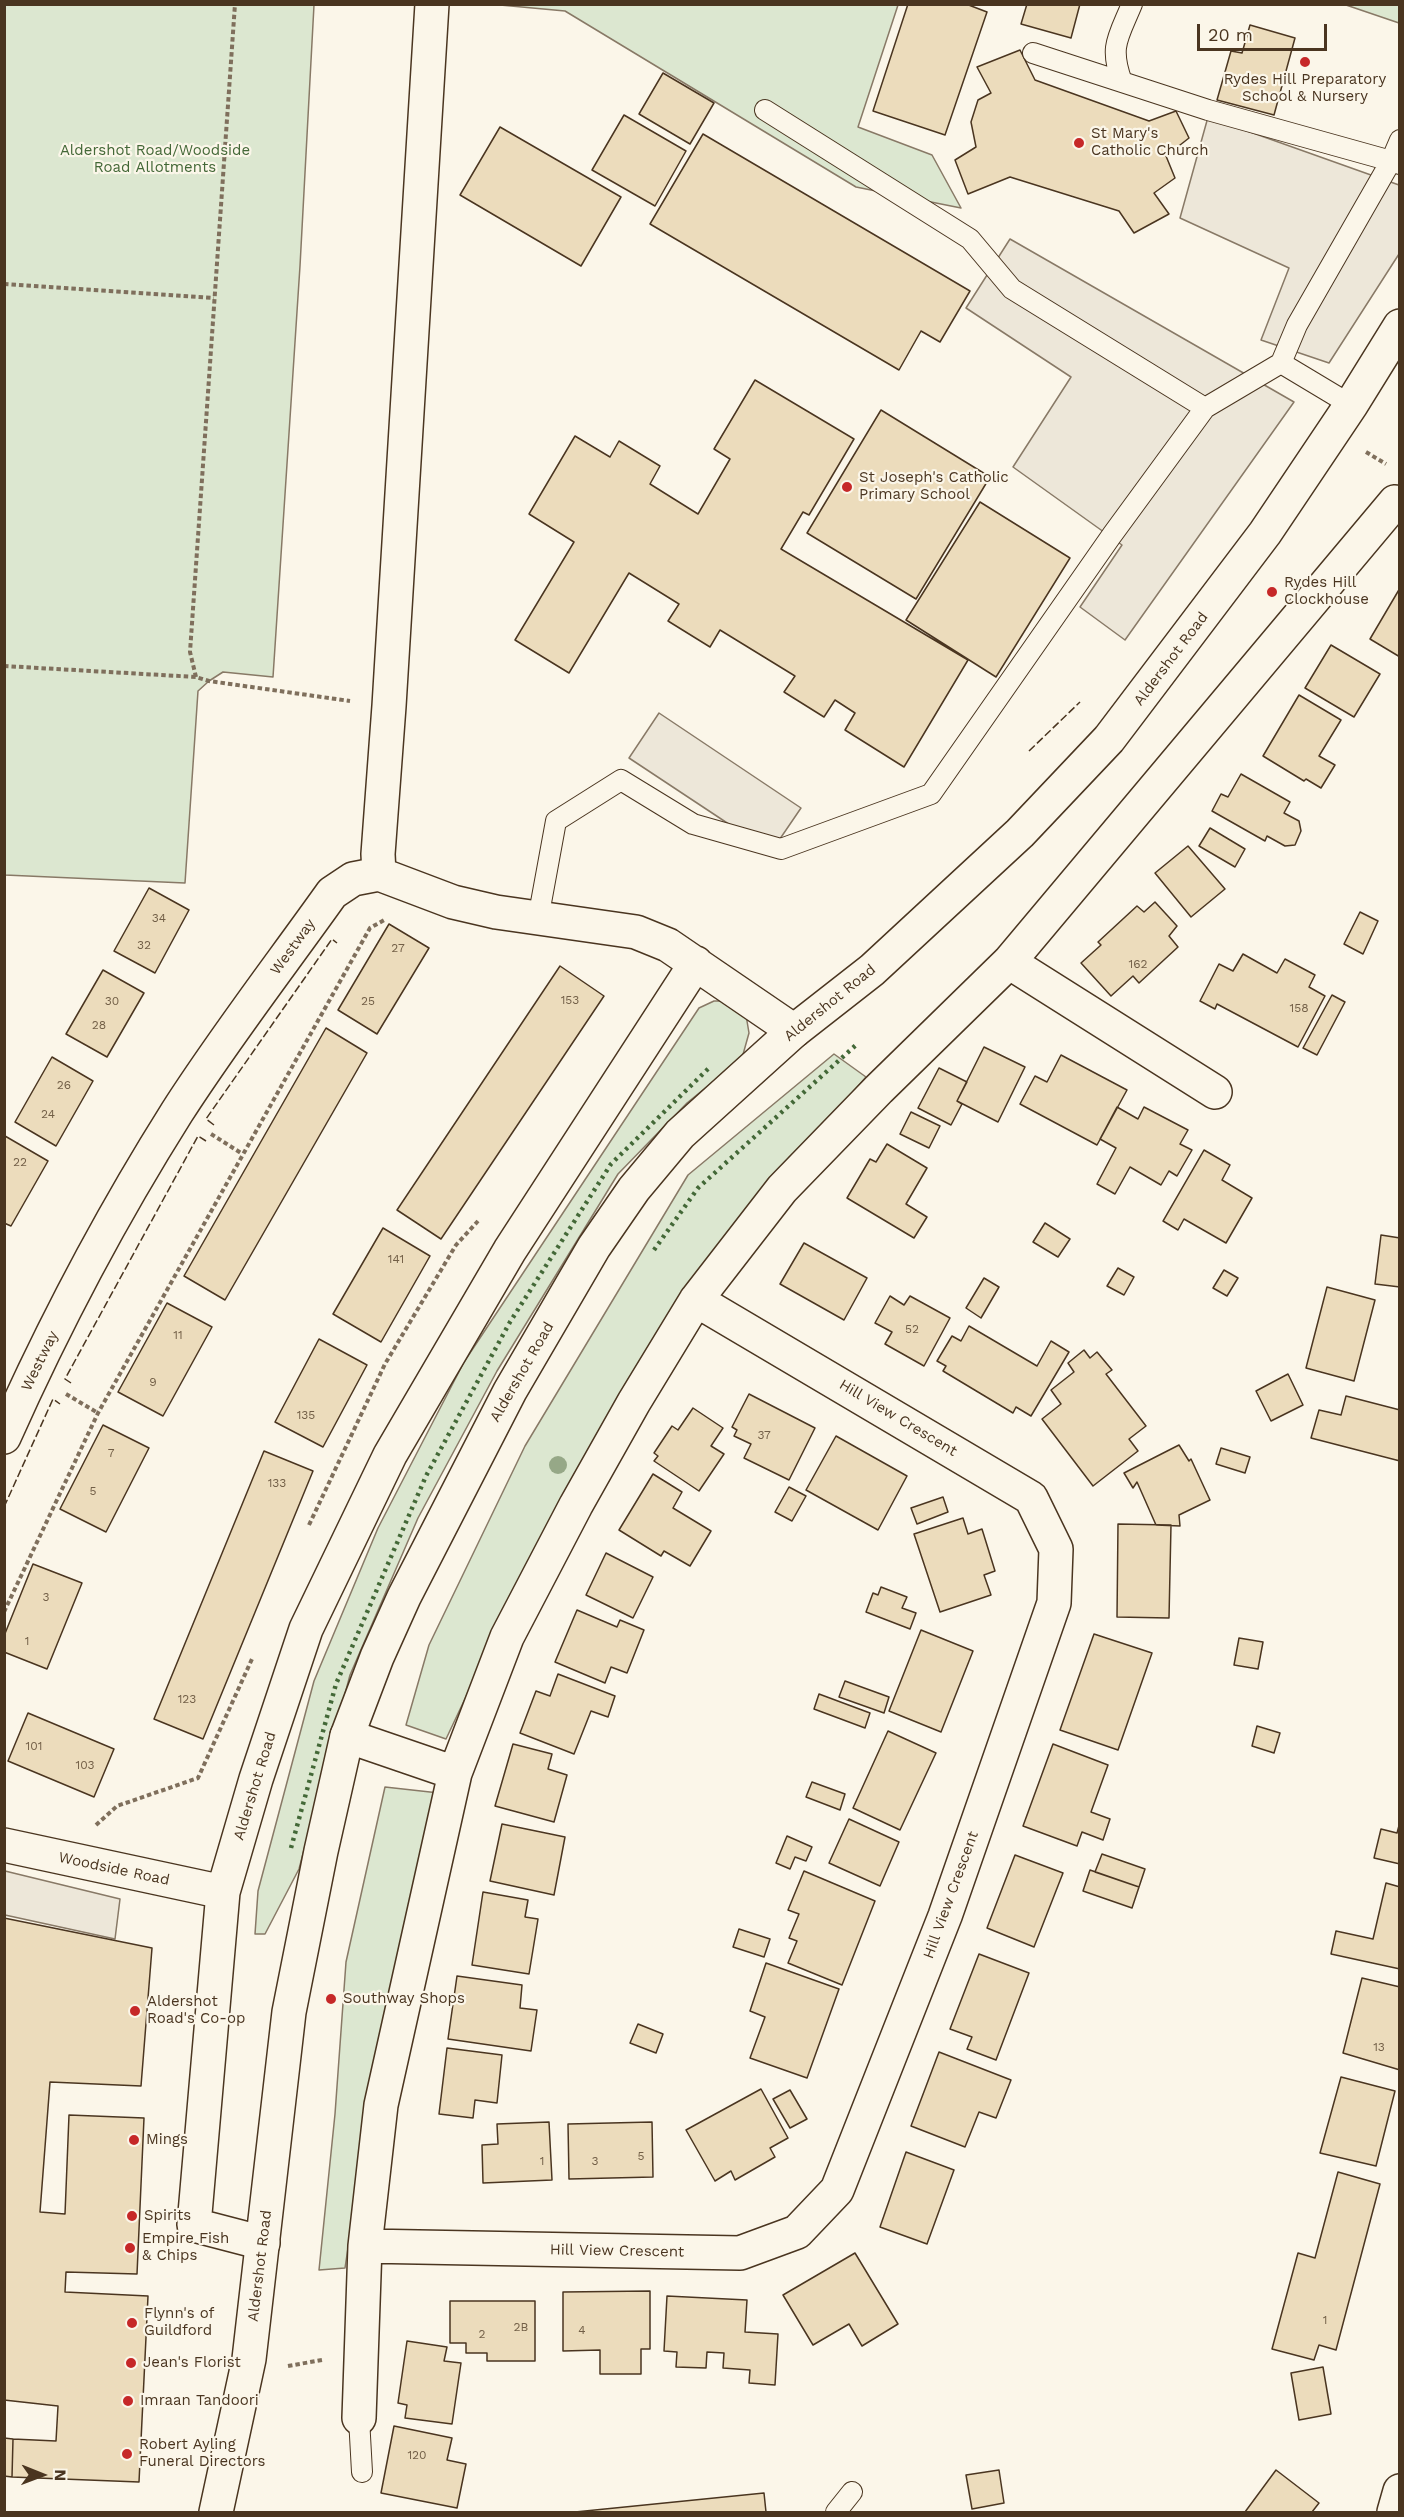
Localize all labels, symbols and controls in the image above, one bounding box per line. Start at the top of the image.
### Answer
scale bar [1200,12,1330,50]
text: 20 m [1208,24,1253,45]
marker: Rydes Hill Preparatory School & Nursery [1298,55,1312,69]
place label: Rydes Hill Preparatory School & Nursery [1224,71,1386,106]
place label: St Mary's Catholic Church [1091,125,1209,160]
marker: St Mary's Catholic Church [1072,136,1086,150]
park label: Aldershot Road/Woodside Road Allotments [60,142,250,177]
place label: St Joseph's Catholic Primary School [859,469,1009,504]
marker: St Joseph's Catholic Primary School [840,480,854,494]
place label: Rydes Hill Clockhouse [1284,574,1369,609]
marker: Rydes Hill Clockhouse [1265,585,1279,599]
street label: Aldershot Road [1130,609,1212,709]
house number: 34 [152,911,166,925]
street label: Westway [267,915,319,979]
house number: 32 [137,938,151,952]
house number: 27 [391,941,405,955]
house number: 162 [1129,957,1147,971]
street label: Aldershot Road [781,961,879,1045]
house number: 153 [561,993,579,1007]
house number: 30 [105,994,119,1008]
house number: 25 [361,994,375,1008]
house number: 158 [1289,1001,1309,1015]
house number: 28 [92,1018,106,1032]
house number: 26 [57,1078,71,1092]
house number: 24 [41,1107,55,1121]
house number: 22 [13,1155,27,1169]
house number: 141 [388,1252,404,1266]
street label: Aldershot Road [486,1319,558,1425]
house number: 52 [905,1322,919,1336]
street label: Westway [18,1328,62,1394]
house number: 11 [173,1328,183,1342]
house number: 9 [149,1375,157,1389]
street label: Hill View Crescent [836,1376,960,1460]
house number: 135 [297,1408,315,1422]
house number: 37 [757,1428,771,1442]
house number: 7 [108,1446,114,1460]
house number: 133 [268,1476,286,1490]
house number: 5 [90,1484,96,1498]
house number: 3 [43,1590,49,1604]
house number: 1 [25,1634,29,1648]
house number: 123 [178,1692,196,1706]
street label: Aldershot Road [230,1730,280,1842]
house number: 101 [26,1739,42,1753]
house number: 103 [76,1758,94,1772]
street label: Hill View Crescent [920,1829,982,1961]
street label: Woodside Road [57,1848,171,1890]
place label: Southway Shops [343,1990,465,2008]
marker: Southway Shops [324,1992,338,2006]
place label: Aldershot Road's Co-op [147,1993,245,2028]
marker: Aldershot Road's Co-op [128,2004,142,2018]
house number: 13 [1373,2040,1385,2054]
place label: Mings [146,2131,188,2149]
marker: Mings [127,2133,141,2147]
house number: 5 [638,2149,644,2163]
house number: 1 [540,2154,544,2168]
house number: 3 [592,2154,598,2168]
place label: Spirits [144,2207,191,2225]
marker: Spirits [125,2209,139,2223]
street label: Aldershot Road [244,2209,276,2323]
place label: Empire Fish & Chips [142,2230,229,2265]
marker: Empire Fish & Chips [123,2241,137,2255]
street label: Hill View Crescent [550,2241,684,2261]
place label: Flynn's of Guildford [144,2305,214,2340]
house number: 1 [1323,2313,1327,2327]
marker: Flynn's of Guildford [125,2316,139,2330]
house number: 2B [514,2320,528,2334]
house number: 4 [578,2323,586,2337]
house number: 2 [479,2327,485,2341]
place label: Jean's Florist [143,2354,241,2372]
marker: Jean's Florist [124,2356,138,2370]
place label: Imraan Tandoori [140,2392,259,2410]
marker: Imraan Tandoori [121,2394,135,2408]
place label: Robert Ayling Funeral Directors [139,2436,265,2471]
north arrow [12,2445,72,2505]
marker: Robert Ayling Funeral Directors [120,2447,134,2461]
house number: 120 [407,2448,427,2462]
text: N [51,2469,70,2481]

